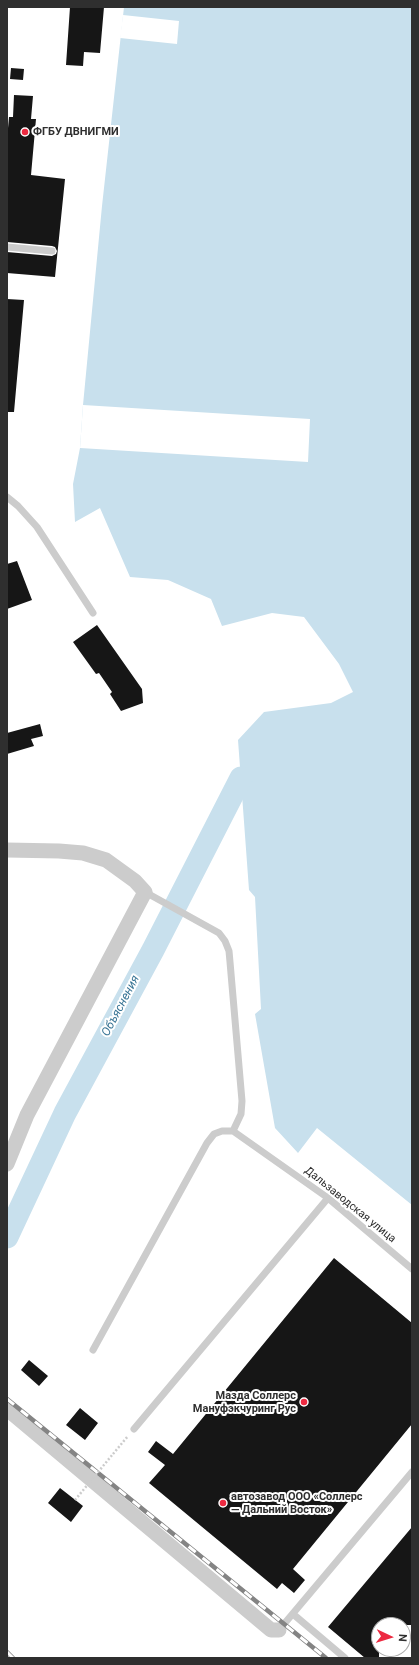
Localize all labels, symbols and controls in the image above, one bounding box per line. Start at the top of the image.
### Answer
place label: ФГБУ ДВНИГМИ [33,125,119,139]
marker: ФГБУ ДВНИГМИ [20,127,30,137]
water label: Объяснения [99,973,143,1039]
street label: Дальзаводская улица [302,1164,398,1246]
place label: Мазда Соллерс Мануфэкчуринг Рус [193,1389,296,1415]
marker: Мазда Соллерс Мануфэкчуринг Рус [299,1397,309,1407]
place label: автозавод ООО «Соллерс — Дальний Восток» [231,1490,363,1516]
marker: автозавод ООО «Соллерс — Дальний Восток» [218,1498,228,1508]
north arrow [371,1617,411,1657]
text: N [396,1633,409,1642]

